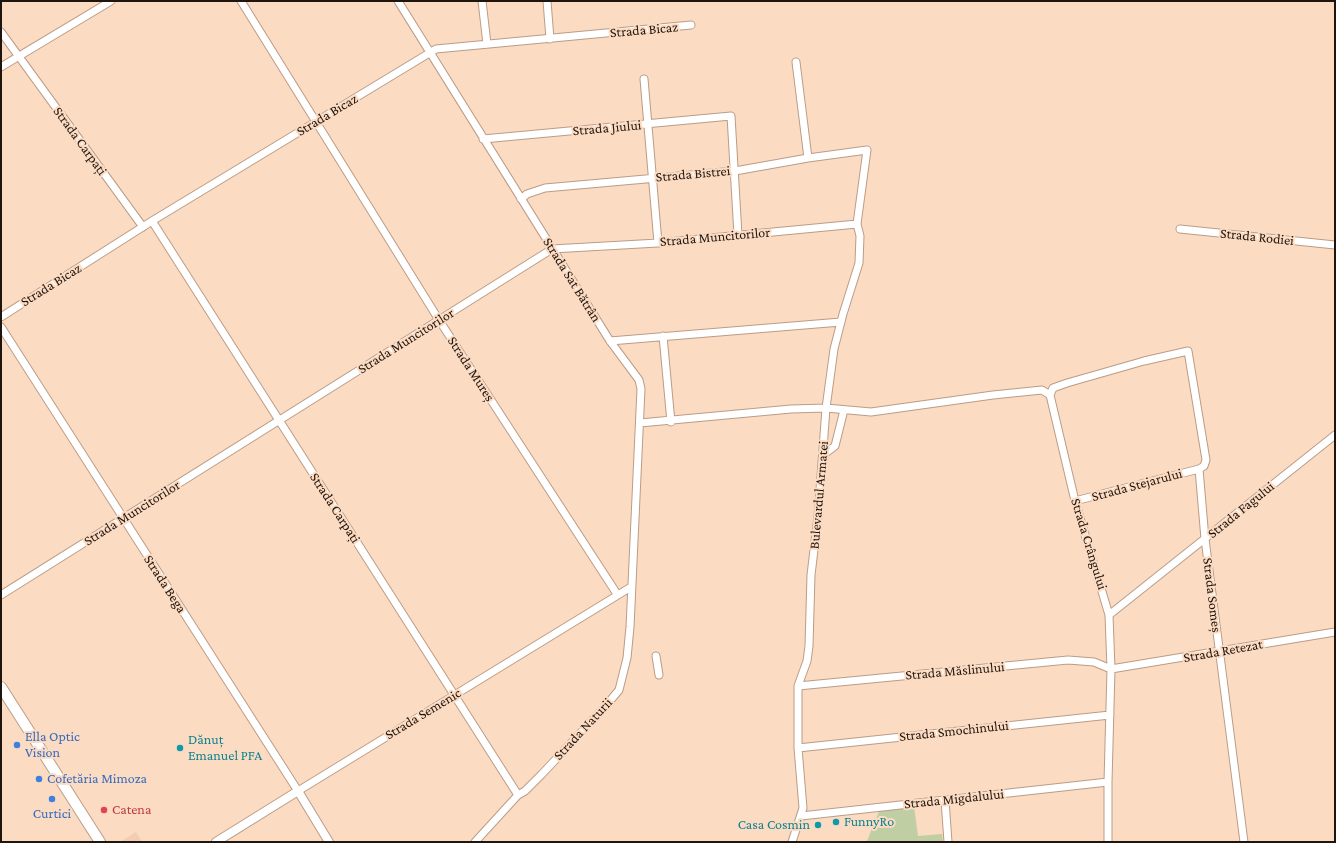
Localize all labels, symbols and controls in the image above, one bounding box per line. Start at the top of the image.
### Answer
street label: Strada Bicaz [609,19,679,41]
street label: Strada Bicaz [293,90,361,140]
street label: Strada Carpați [50,103,110,179]
street label: Strada Jiului [572,117,642,139]
street label: Strada Bistrei [655,162,731,186]
street label: Strada Muncitorilor [659,224,771,250]
street label: Strada Rodiei [1219,225,1295,249]
street label: Strada Sat Bătrân [539,235,605,325]
street label: Strada Bicaz [18,260,84,310]
street label: Strada Muncitorilor [355,305,457,377]
street label: Strada Mureș [444,333,498,405]
street label: Bulevardul Armatei [806,440,832,550]
street label: Strada Stejarului [1090,465,1184,505]
street label: Strada Carpați [306,470,364,546]
street label: Strada Muncitorilor [81,477,183,549]
street label: Strada Fagului [1204,478,1278,542]
street label: Strada Crângului [1067,496,1111,592]
street label: Strada Bega [140,552,190,616]
street label: Strada Someș [1199,557,1225,633]
street label: Strada Retezat [1182,636,1264,666]
street label: Strada Măslinului [905,658,1005,684]
street label: Strada Semenic [382,685,464,743]
street label: Strada Naturii [550,694,616,764]
street label: Strada Smochinului [898,717,1010,745]
place label: Ella Optic Vision [25,729,80,762]
place label: Dănuț Emanuel PFA [188,732,262,764]
marker: Ella Optic Vision [12,740,22,750]
marker: Dănuț Emanuel PFA [175,743,185,753]
place label: Cofetăria Mimoza [47,771,147,787]
marker: Cofetăria Mimoza [34,774,44,784]
street label: Strada Migdalului [903,785,1005,813]
marker: Curtici [47,794,57,804]
place label: Catena [112,802,151,818]
marker: Catena [99,805,109,815]
place label: Curtici [33,806,71,822]
place label: FunnyRo [844,814,894,830]
place label: Casa Cosmin [738,817,810,833]
marker: FunnyRo [831,817,841,827]
marker: Casa Cosmin [813,820,823,830]

